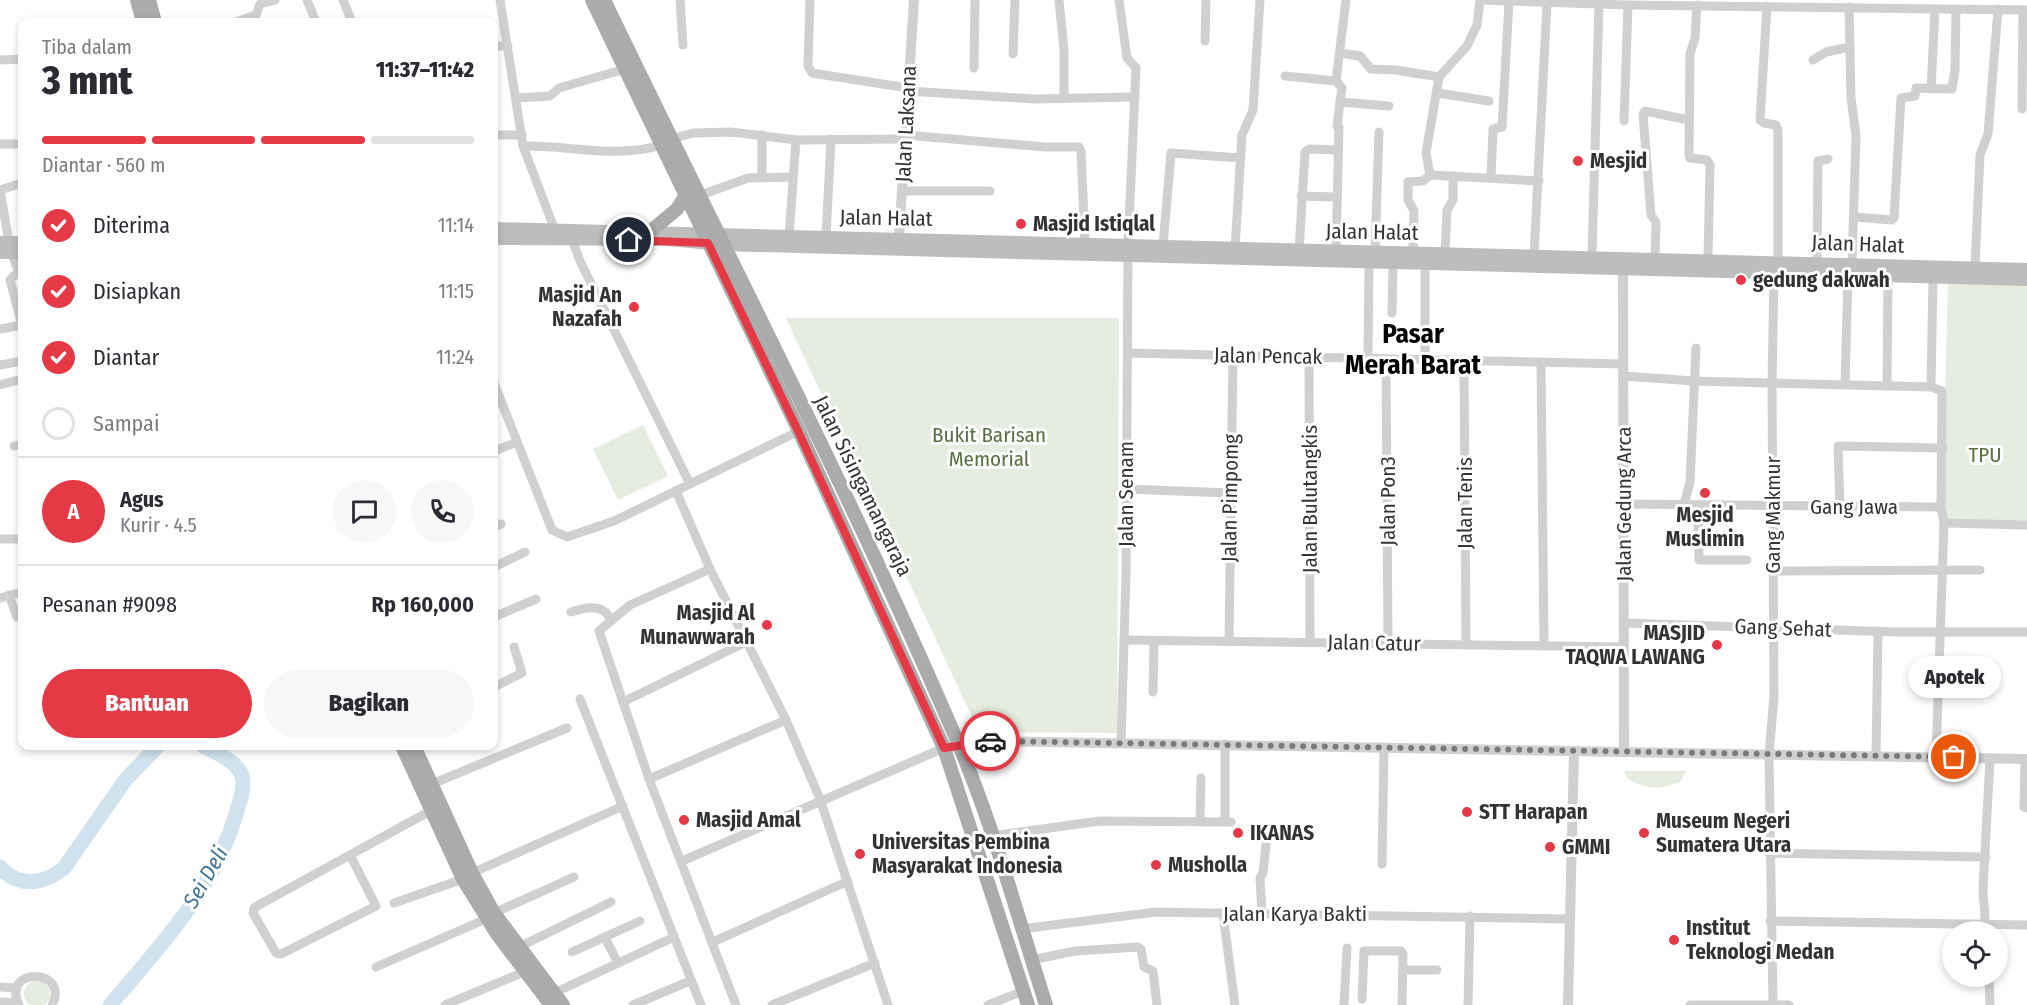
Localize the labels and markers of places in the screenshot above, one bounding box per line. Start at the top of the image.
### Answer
place label: Mesjid [1590,148,1647,174]
marker: Mesjid [1571,154,1585,168]
place label: Masjid Istiqlal [1033,211,1155,237]
pin [603,214,654,265]
marker: Masjid Istiqlal [1014,217,1028,231]
place label: gedung dakwah [1753,267,1890,293]
marker: gedung dakwah [1734,273,1748,287]
place label: Masjid An Nazafah [538,282,622,332]
marker: Masjid An Nazafah [627,300,641,314]
marker: Mesjid Muslimin [1698,486,1712,500]
place label: Mesjid Muslimin [1666,502,1744,552]
place label: Masjid Al Munawwarah [640,600,755,650]
marker: Masjid Al Munawwarah [760,618,774,632]
place label: MASJID TAQWA LAWANG [1566,620,1705,670]
marker: MASJID TAQWA LAWANG [1710,638,1724,652]
callout: Apotek [1908,655,2000,697]
pin [1928,731,1979,782]
place label: STT Harapan [1479,799,1588,825]
marker: STT Harapan [1460,805,1474,819]
place label: Masjid Amal [696,807,801,833]
place label: Museum Negeri Sumatera Utara [1656,808,1791,858]
marker: Masjid Amal [677,813,691,827]
place label: IKANAS [1250,820,1314,846]
marker: IKANAS [1231,826,1245,840]
marker: Museum Negeri Sumatera Utara [1637,826,1651,840]
place label: Universitas Pembina Masyarakat Indonesia [872,829,1063,879]
place label: GMMI [1562,834,1610,860]
marker: GMMI [1543,840,1557,854]
marker: Universitas Pembina Masyarakat Indonesia [853,847,867,861]
place label: Musholla [1168,852,1247,878]
marker: Musholla [1149,858,1163,872]
place label: Institut Teknologi Medan [1686,915,1834,965]
marker: Institut Teknologi Medan [1667,933,1681,947]

